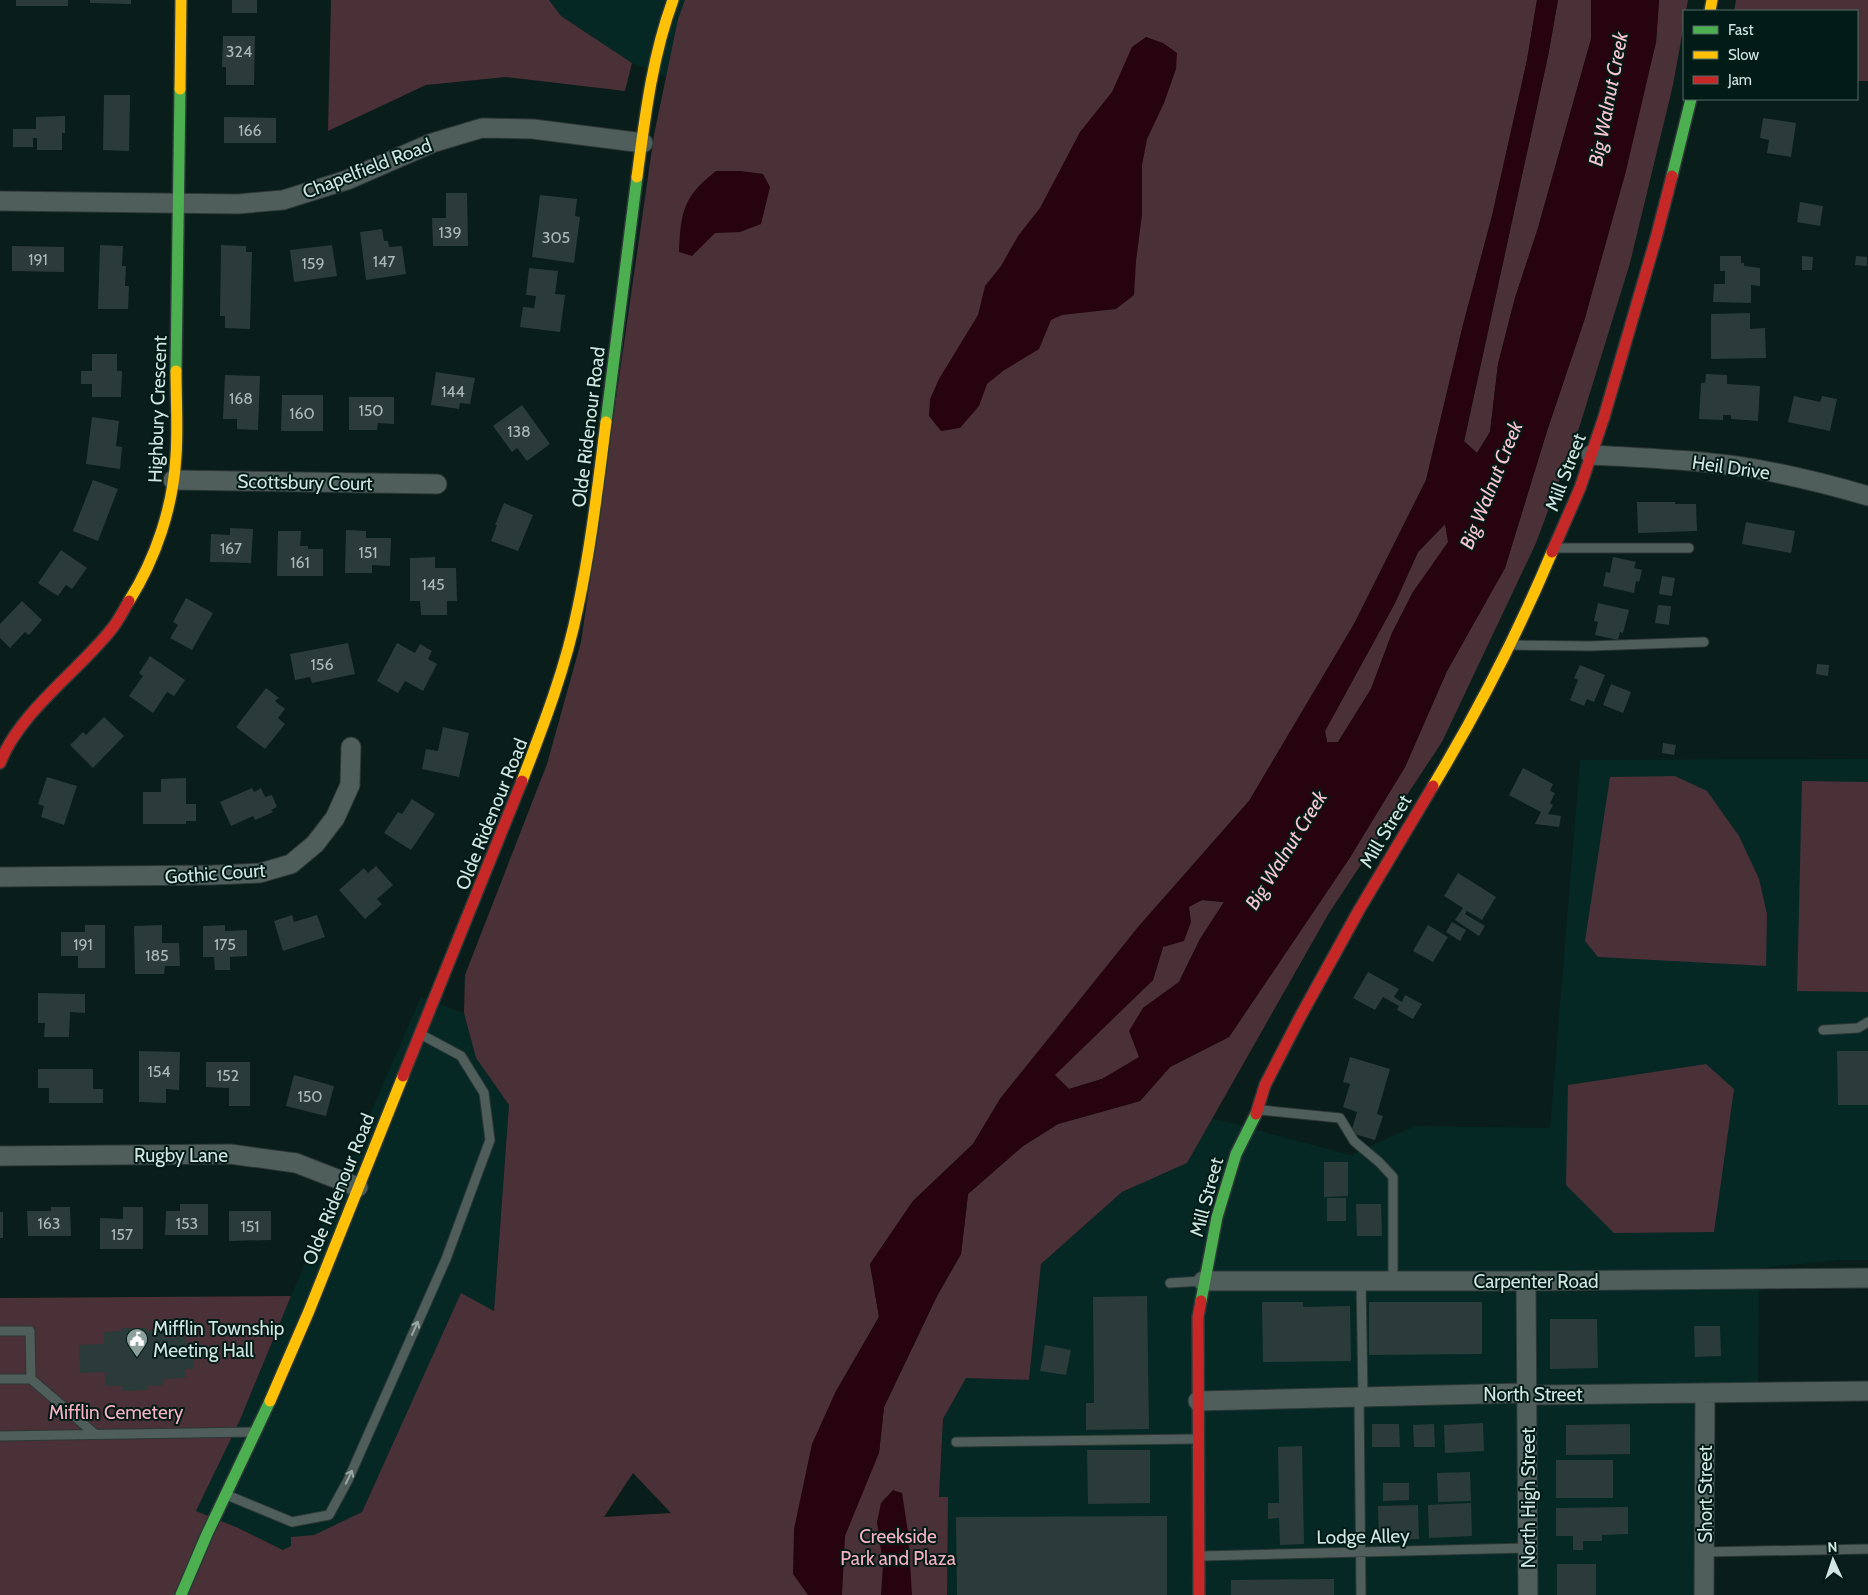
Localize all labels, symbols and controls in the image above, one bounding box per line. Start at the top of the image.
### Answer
legend [1683,10,1858,100]
text: Fast [1728,21,1753,39]
water label: Big Walnut Creek [1583,29,1633,168]
house number: 324 [226,42,252,61]
text: Slow [1728,46,1759,64]
text: Jam [1727,71,1752,89]
house number: 166 [238,121,262,140]
street label: Chapelfield Road [299,133,435,204]
house number: 139 [439,223,461,242]
house number: 305 [542,228,570,247]
house number: 191 [28,250,48,269]
house number: 147 [373,252,395,271]
house number: 159 [302,254,324,273]
street label: Highbury Crescent [143,334,172,483]
street label: Olde Ridenour Road [567,345,610,509]
house number: 144 [441,382,465,401]
house number: 168 [229,389,253,408]
house number: 150 [358,401,384,420]
house number: 160 [289,404,315,423]
water label: Big Walnut Creek [1454,416,1528,552]
house number: 138 [507,422,531,441]
street label: Mill Street [1540,430,1591,514]
street label: Heil Drive [1691,451,1772,484]
street label: Scottsbury Court [237,470,373,495]
house number: 167 [220,539,242,558]
house number: 151 [358,543,378,562]
house number: 161 [290,553,310,572]
house number: 145 [421,575,445,594]
house number: 156 [311,655,333,674]
street label: Olde Ridenour Road [451,735,532,893]
water label: Big Walnut Creek [1240,785,1333,914]
street label: Mill Street [1355,790,1417,872]
street label: Gothic Court [164,858,267,888]
house number: 191 [73,935,93,954]
house number: 175 [214,935,236,954]
house number: 185 [145,946,169,965]
house number: 154 [147,1062,171,1081]
house number: 152 [217,1066,239,1085]
house number: 150 [297,1087,323,1106]
street label: Olde Ridenour Road [298,1110,379,1268]
street label: Rugby Lane [134,1144,228,1167]
street label: Mill Street [1185,1154,1228,1239]
house number: 163 [38,1214,60,1233]
house number: 153 [176,1214,198,1233]
house number: 151 [240,1217,260,1236]
house number: 157 [111,1225,133,1244]
street label: Carpenter Road [1473,1270,1599,1293]
place label: Mifflin Township Meeting Hall [153,1317,284,1362]
one-way arrow [411,1321,421,1336]
public building icon: Mifflin Township Meeting Hall [125,1327,149,1358]
street label: North Street [1483,1383,1583,1406]
park label: Mifflin Cemetery [49,1401,184,1424]
street label: North High Street [1517,1427,1540,1568]
street label: Short Street [1694,1445,1717,1543]
one-way arrow [345,1469,355,1484]
street label: Lodge Alley [1316,1524,1410,1549]
park label: Creekside Park and Plaza [840,1525,956,1570]
north arrow [1808,1535,1858,1585]
text: N [1827,1538,1838,1556]

